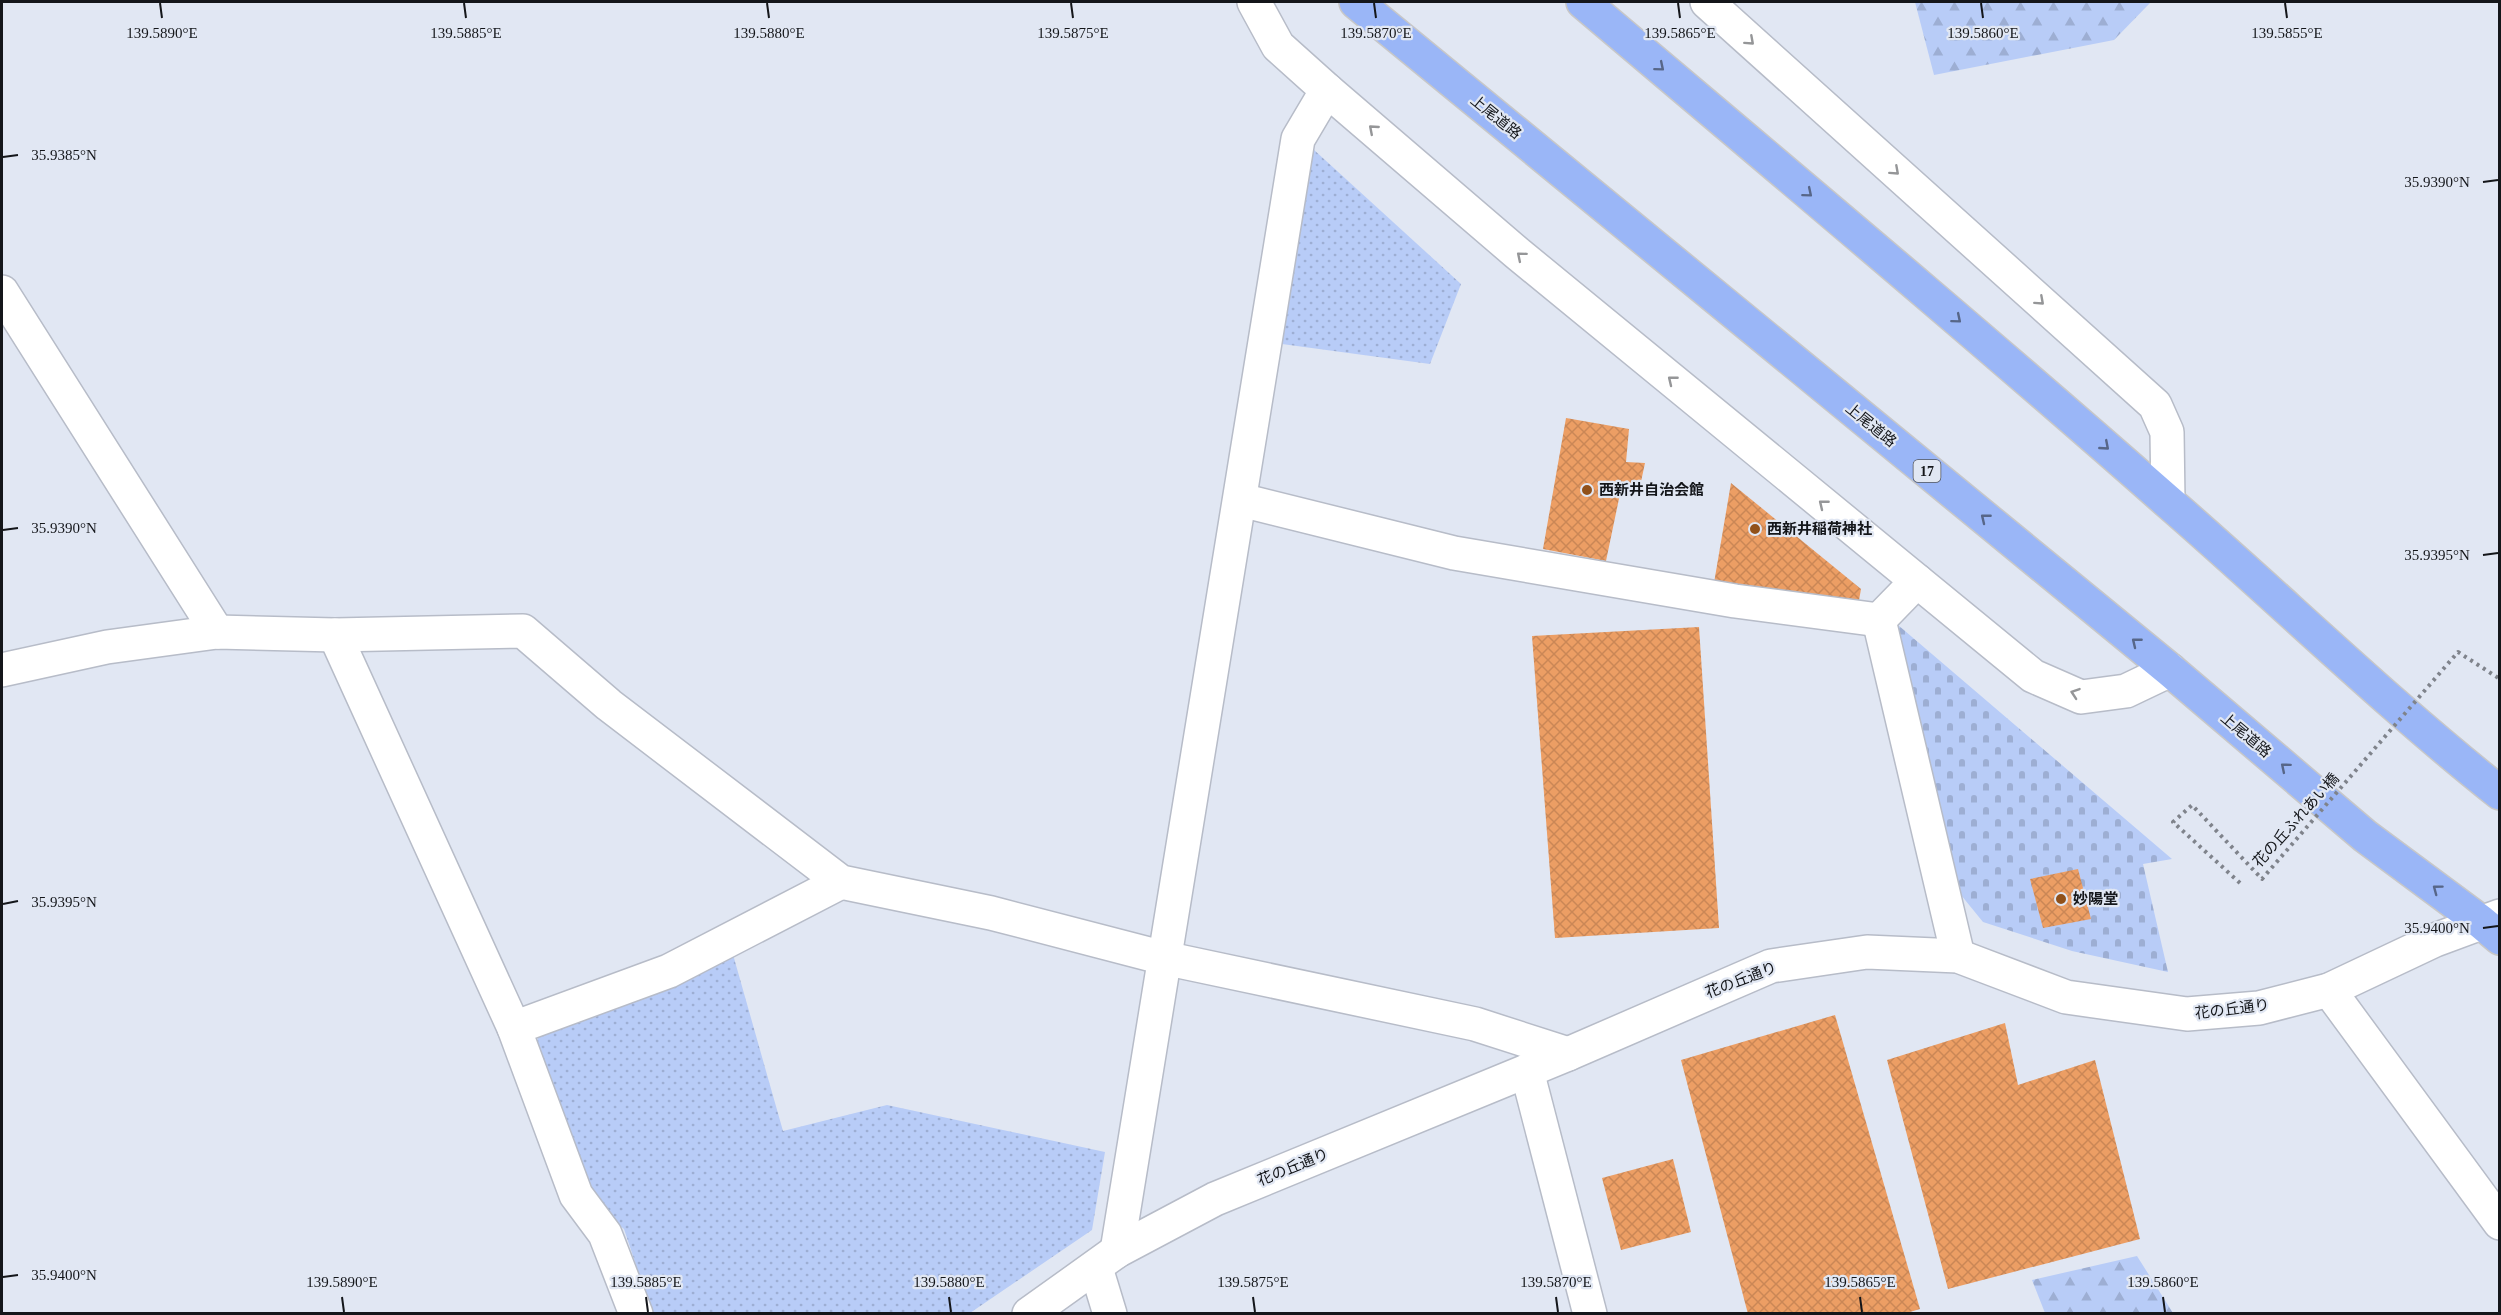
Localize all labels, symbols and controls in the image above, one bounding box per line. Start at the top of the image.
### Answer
text: 139.5890°E [126,25,198,41]
text: 139.5885°E [430,25,502,41]
text: 139.5880°E [733,25,805,41]
text: 139.5875°E [1037,25,1109,41]
text: 139.5870°E [1340,25,1412,41]
text: 139.5865°E [1644,25,1716,41]
text: 139.5860°E [1947,25,2019,41]
text: 139.5855°E [2251,25,2323,41]
one-way arrow [1743,34,1754,45]
one-way arrow [1653,59,1664,70]
street label: 上尾道路 [1468,92,1524,142]
one-way arrow [1369,126,1380,137]
text: 35.9385°N [31,147,97,163]
one-way arrow [1888,164,1899,175]
text: 35.9390°N [2404,174,2470,190]
one-way arrow [1801,186,1812,197]
one-way arrow [1517,253,1528,264]
one-way arrow [2033,294,2044,305]
one-way arrow [1950,312,1961,323]
one-way arrow [1668,376,1679,387]
street label: 上尾道路 [1843,400,1899,450]
one-way arrow [2098,439,2109,450]
road number: 17 [1914,460,1940,482]
place label: 西新井自治会館 [1599,481,1704,498]
marker: 西新井自治会館 [1580,483,1594,497]
one-way arrow [1819,500,1830,511]
one-way arrow [1981,514,1992,525]
text: 35.9390°N [31,520,97,536]
place label: 西新井稲荷神社 [1767,520,1872,537]
marker: 西新井稲荷神社 [1748,522,1762,536]
text: 35.9395°N [2404,547,2470,563]
one-way arrow [2131,638,2142,649]
one-way arrow [2070,688,2081,701]
street label: 上尾道路 [2218,710,2274,760]
one-way arrow [2281,764,2292,775]
street label: 花の丘ふれあい橋 [2250,770,2342,870]
one-way arrow [2433,885,2444,896]
place label: 妙陽堂 [2073,891,2118,907]
marker: 妙陽堂 [2054,892,2068,906]
text: 35.9395°N [31,894,97,910]
text: 35.9400°N [2404,920,2470,936]
street label: 花の丘通り [1703,959,1779,1001]
street label: 花の丘通り [2194,996,2270,1022]
street label: 花の丘通り [1255,1146,1331,1188]
text: 35.9400°N [31,1267,97,1283]
text: 139.5890°E [306,1274,378,1290]
text: 139.5885°E [610,1274,682,1290]
text: 139.5880°E [913,1274,985,1290]
text: 139.5875°E [1217,1274,1289,1290]
text: 139.5870°E [1520,1274,1592,1290]
text: 139.5865°E [1824,1274,1896,1290]
text: 139.5860°E [2127,1274,2199,1290]

